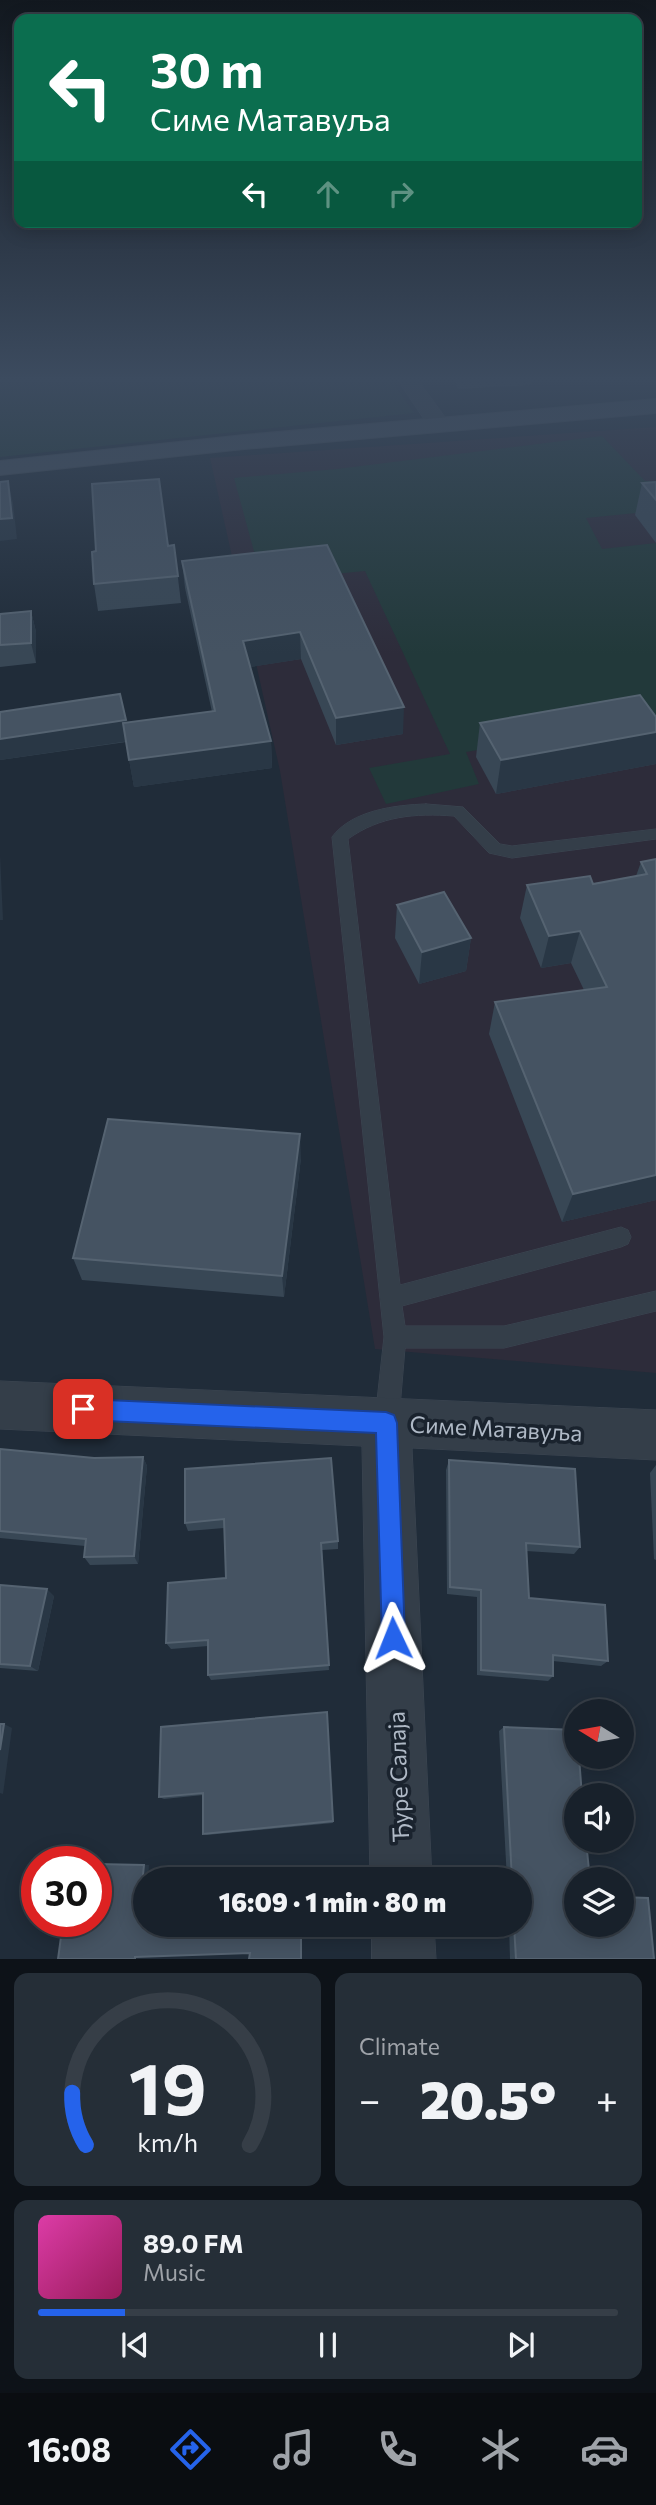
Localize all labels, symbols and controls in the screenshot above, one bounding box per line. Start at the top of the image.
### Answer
text: 30 m [150,38,263,98]
icon: left [35,42,126,133]
text: Симе Матавуља [150,98,391,138]
icon: left [236,175,274,213]
icon: ahead [309,175,347,213]
icon: right [382,175,420,213]
pin [53,1379,113,1439]
icon: arrive [64,1390,102,1428]
street label: Симе Матавуља [409,1409,583,1447]
position arrow [356,1601,430,1675]
north arrow [564,1699,634,1769]
map controls [564,1699,634,1937]
street label: Ђуре Салаја [382,1711,414,1843]
button: sound [564,1783,634,1853]
speed limit sign: 30 [21,1846,112,1937]
button: layers [564,1867,634,1937]
text: 16:09 · 1 min · 80 m [219,1886,446,1917]
text: Climate [359,2032,440,2060]
text: 19 [129,2042,206,2131]
text: 20.5° [420,2066,556,2130]
text: − [359,2075,381,2122]
text: + [596,2075,618,2122]
text: km/h [137,2127,198,2157]
text: 89.0 FM [143,2227,244,2258]
text: Music [143,2258,206,2286]
icon: previous [116,2326,154,2364]
icon: pause [309,2326,347,2364]
icon: next [502,2326,540,2364]
icon: directions [166,2425,215,2474]
icon: music [269,2425,318,2474]
icon: phone [373,2425,422,2474]
icon: climate [476,2425,525,2474]
icon: car [580,2425,629,2474]
text: 16:08 [27,2429,111,2469]

